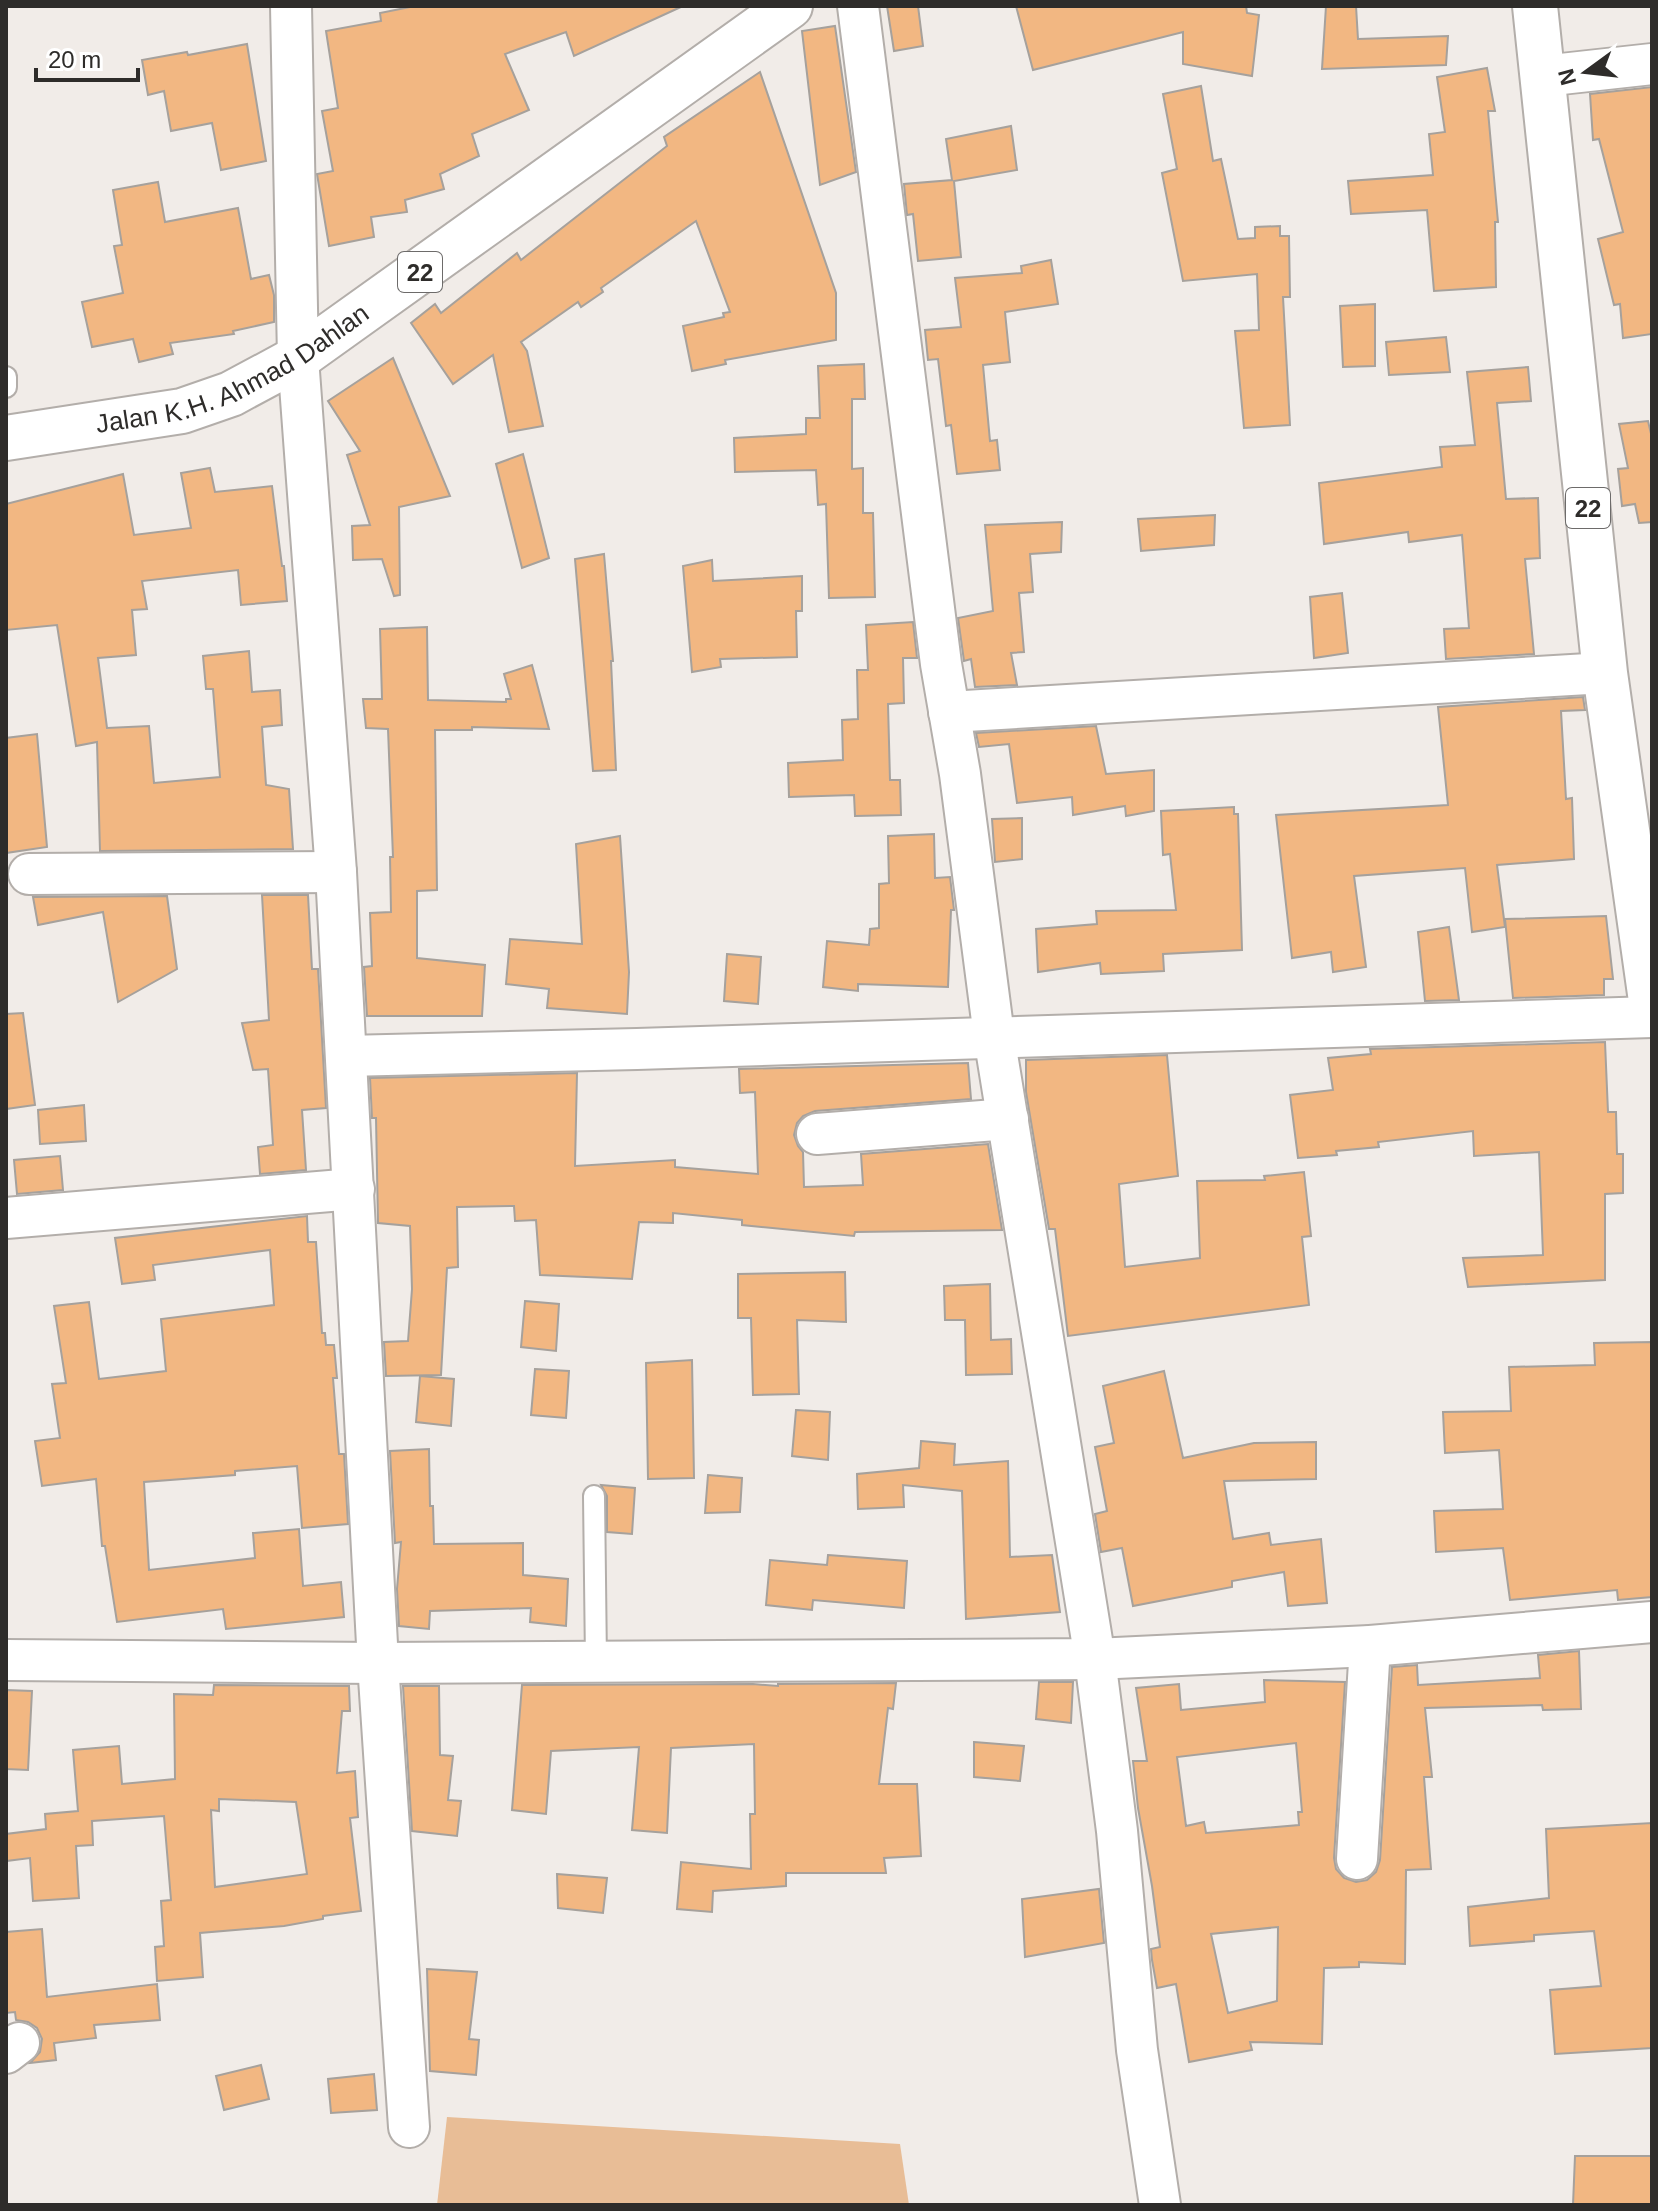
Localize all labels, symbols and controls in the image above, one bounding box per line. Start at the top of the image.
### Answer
scale bar [36,32,138,82]
north arrow [1546,32,1626,112]
text: 20 m [48,46,101,73]
text: N [1553,66,1581,88]
road number: 22 [398,252,442,292]
street label: Jalan K.H. Ahmad Dahlan [94,298,374,439]
road number: 22 [1566,488,1610,528]

